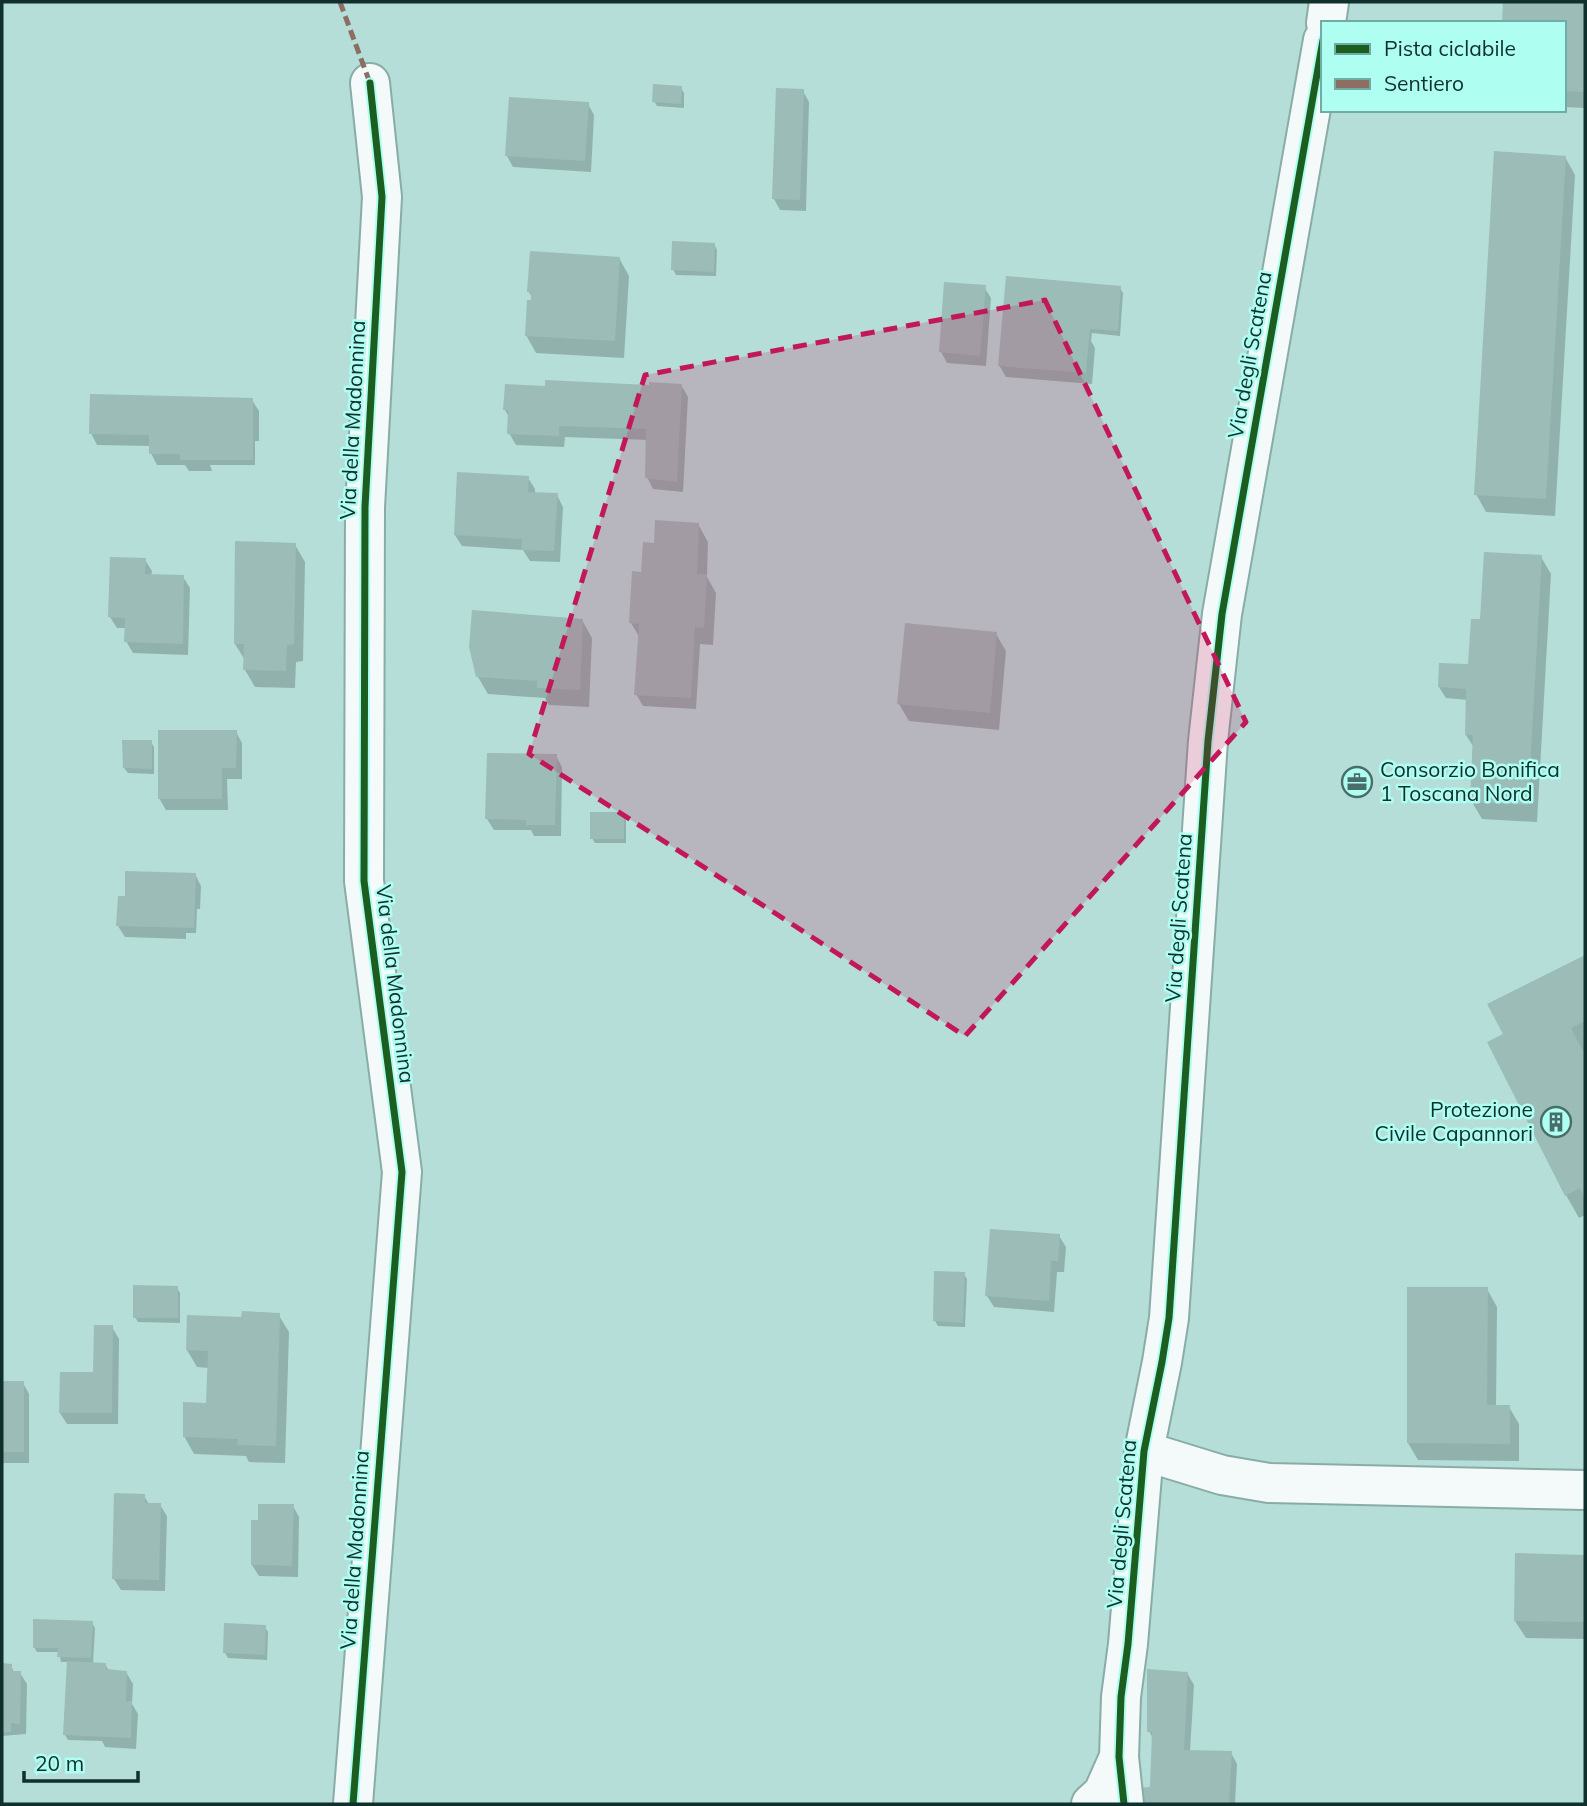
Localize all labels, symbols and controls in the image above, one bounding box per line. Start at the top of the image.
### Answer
legend [1321,21,1566,112]
text: Pista ciclabile [1384,35,1516,61]
text: Sentiero [1384,70,1464,96]
street label: Via degli Scatena [1221,269,1277,441]
street label: Via della Madonnina [334,320,370,520]
place label: Consorzio Bonifica 1 Toscana Nord [1380,756,1560,806]
office icon: Consorzio Bonifica 1 Toscana Nord [1340,765,1374,799]
street label: Via degli Scatena [1159,832,1197,1003]
street label: Via della Madonnina [371,883,421,1084]
place label: Protezione Civile Capannori [1375,1096,1533,1146]
building icon: Protezione Civile Capannori [1539,1105,1573,1139]
street label: Via degli Scatena [1101,1438,1141,1609]
street label: Via della Madonnina [334,1449,374,1650]
scale bar [24,1740,138,1784]
text: 20 m [35,1750,84,1776]

